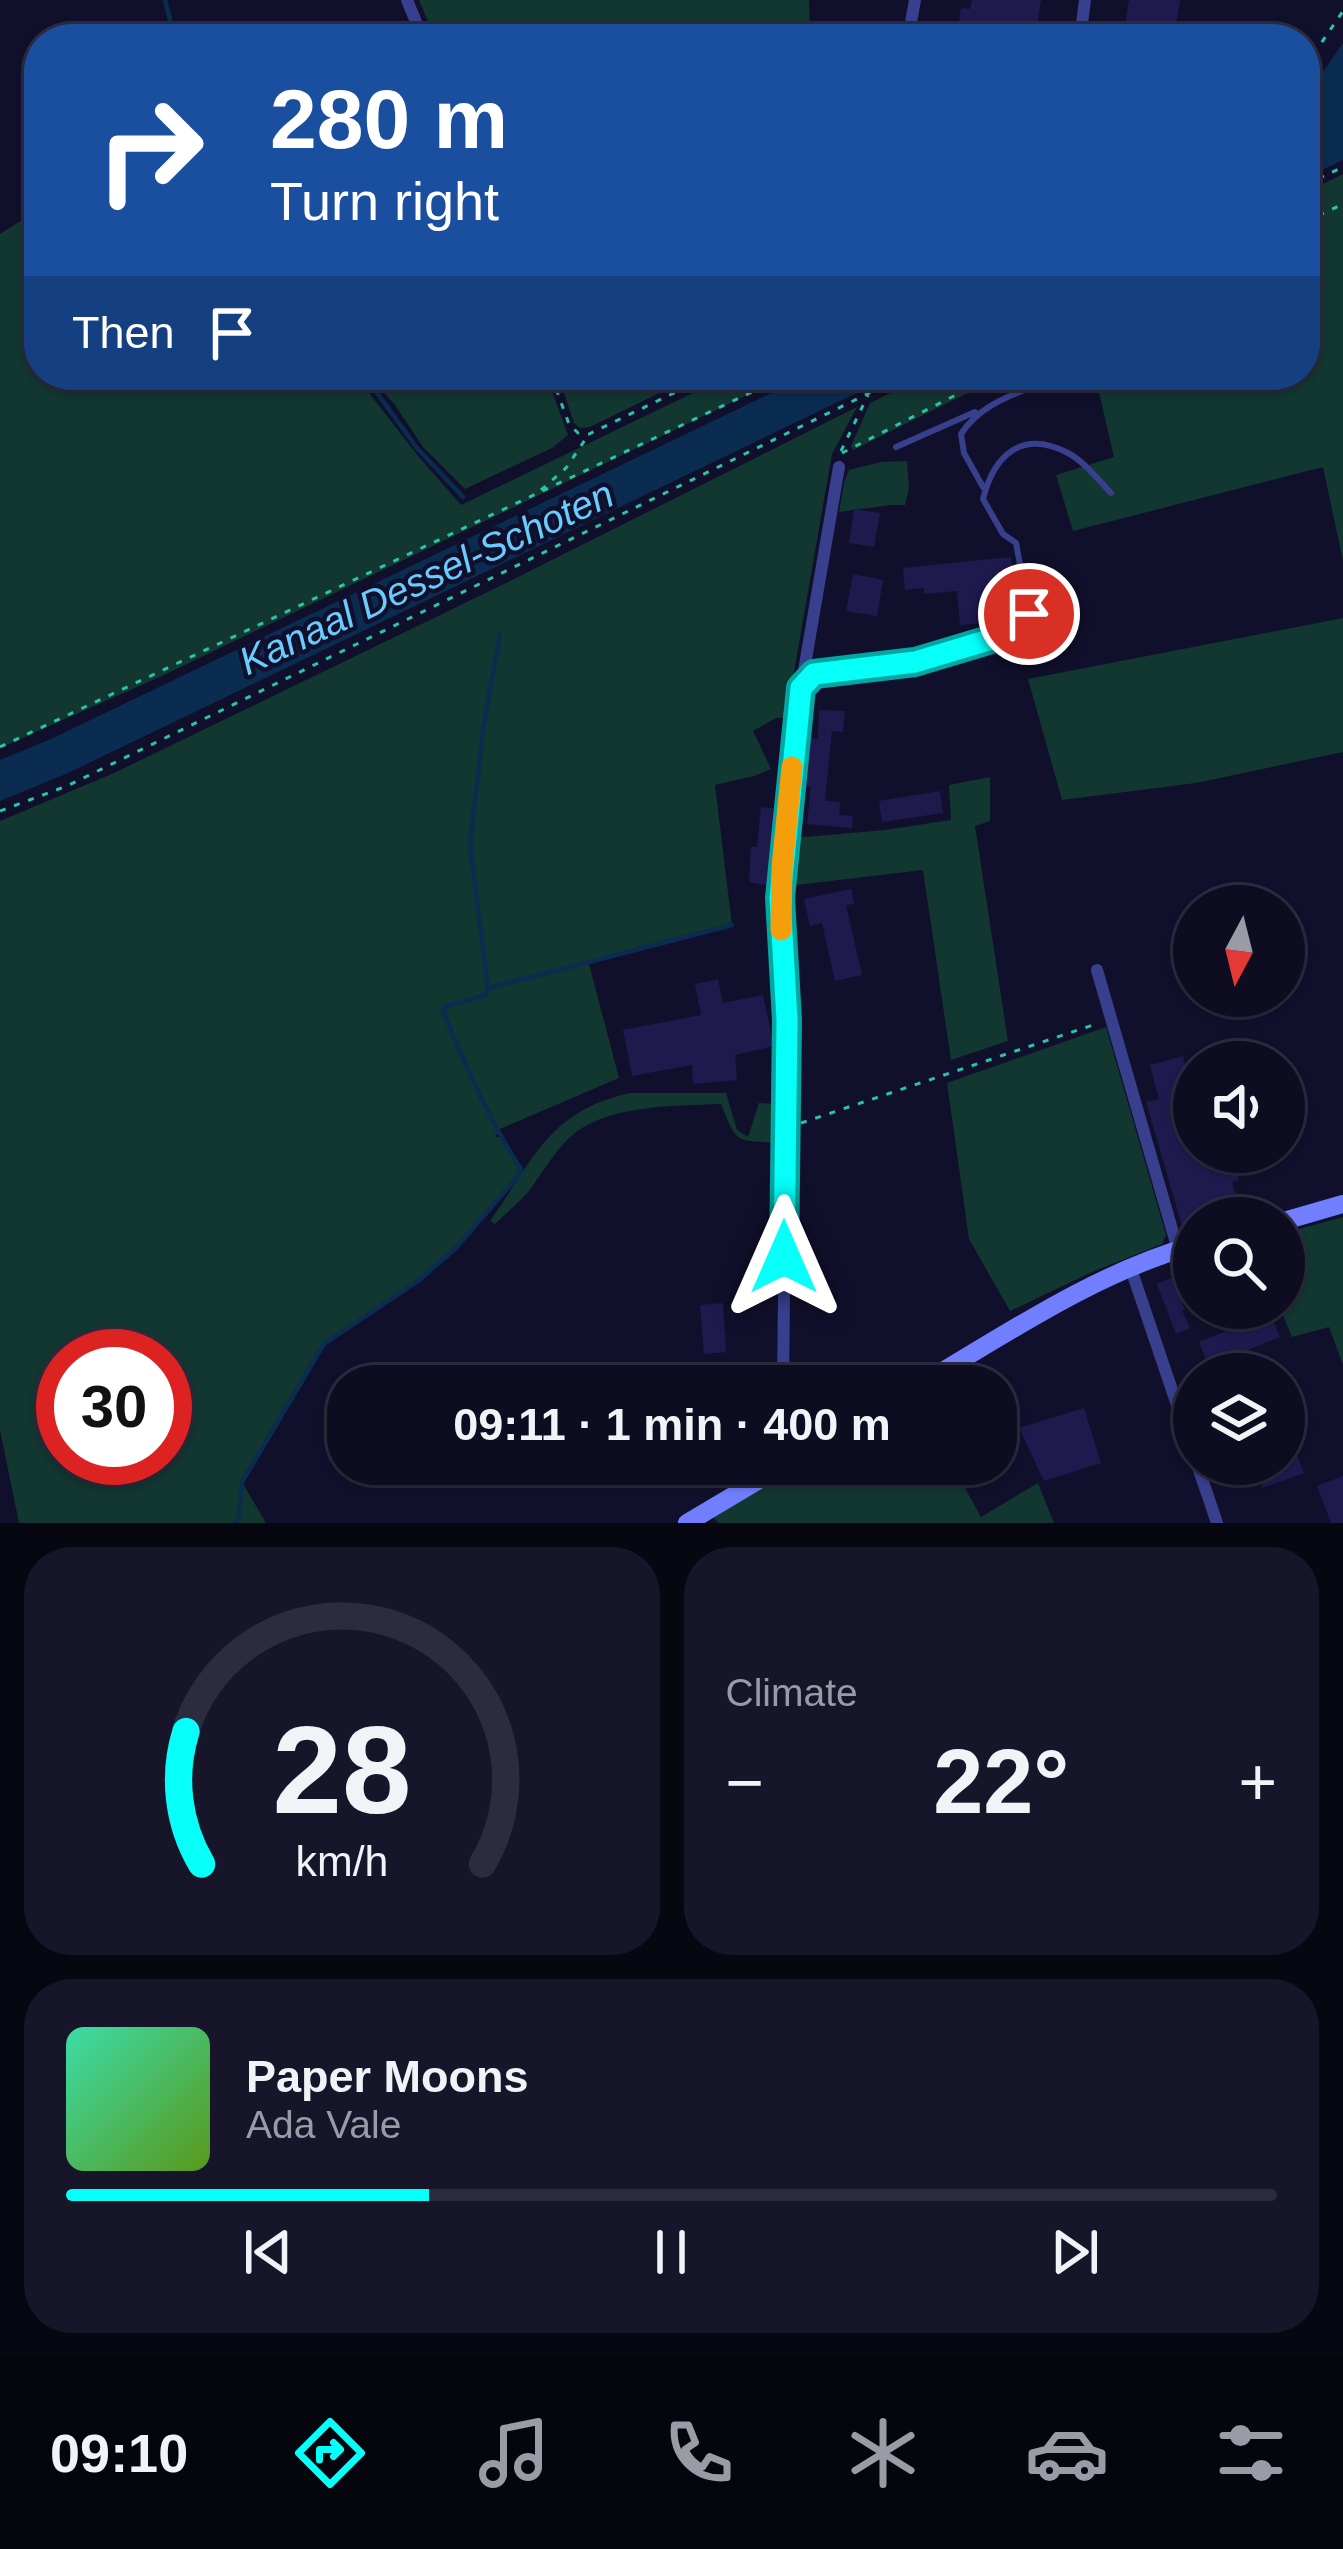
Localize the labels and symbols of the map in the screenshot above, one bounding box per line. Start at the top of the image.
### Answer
water label: Kanaal Dessel-Schoten [232,472,620,683]
pin [978,563,1080,665]
north arrow [1173,885,1305,1017]
position arrow [721,1194,847,1320]
speed limit sign: 30 [36,1329,192,1485]

